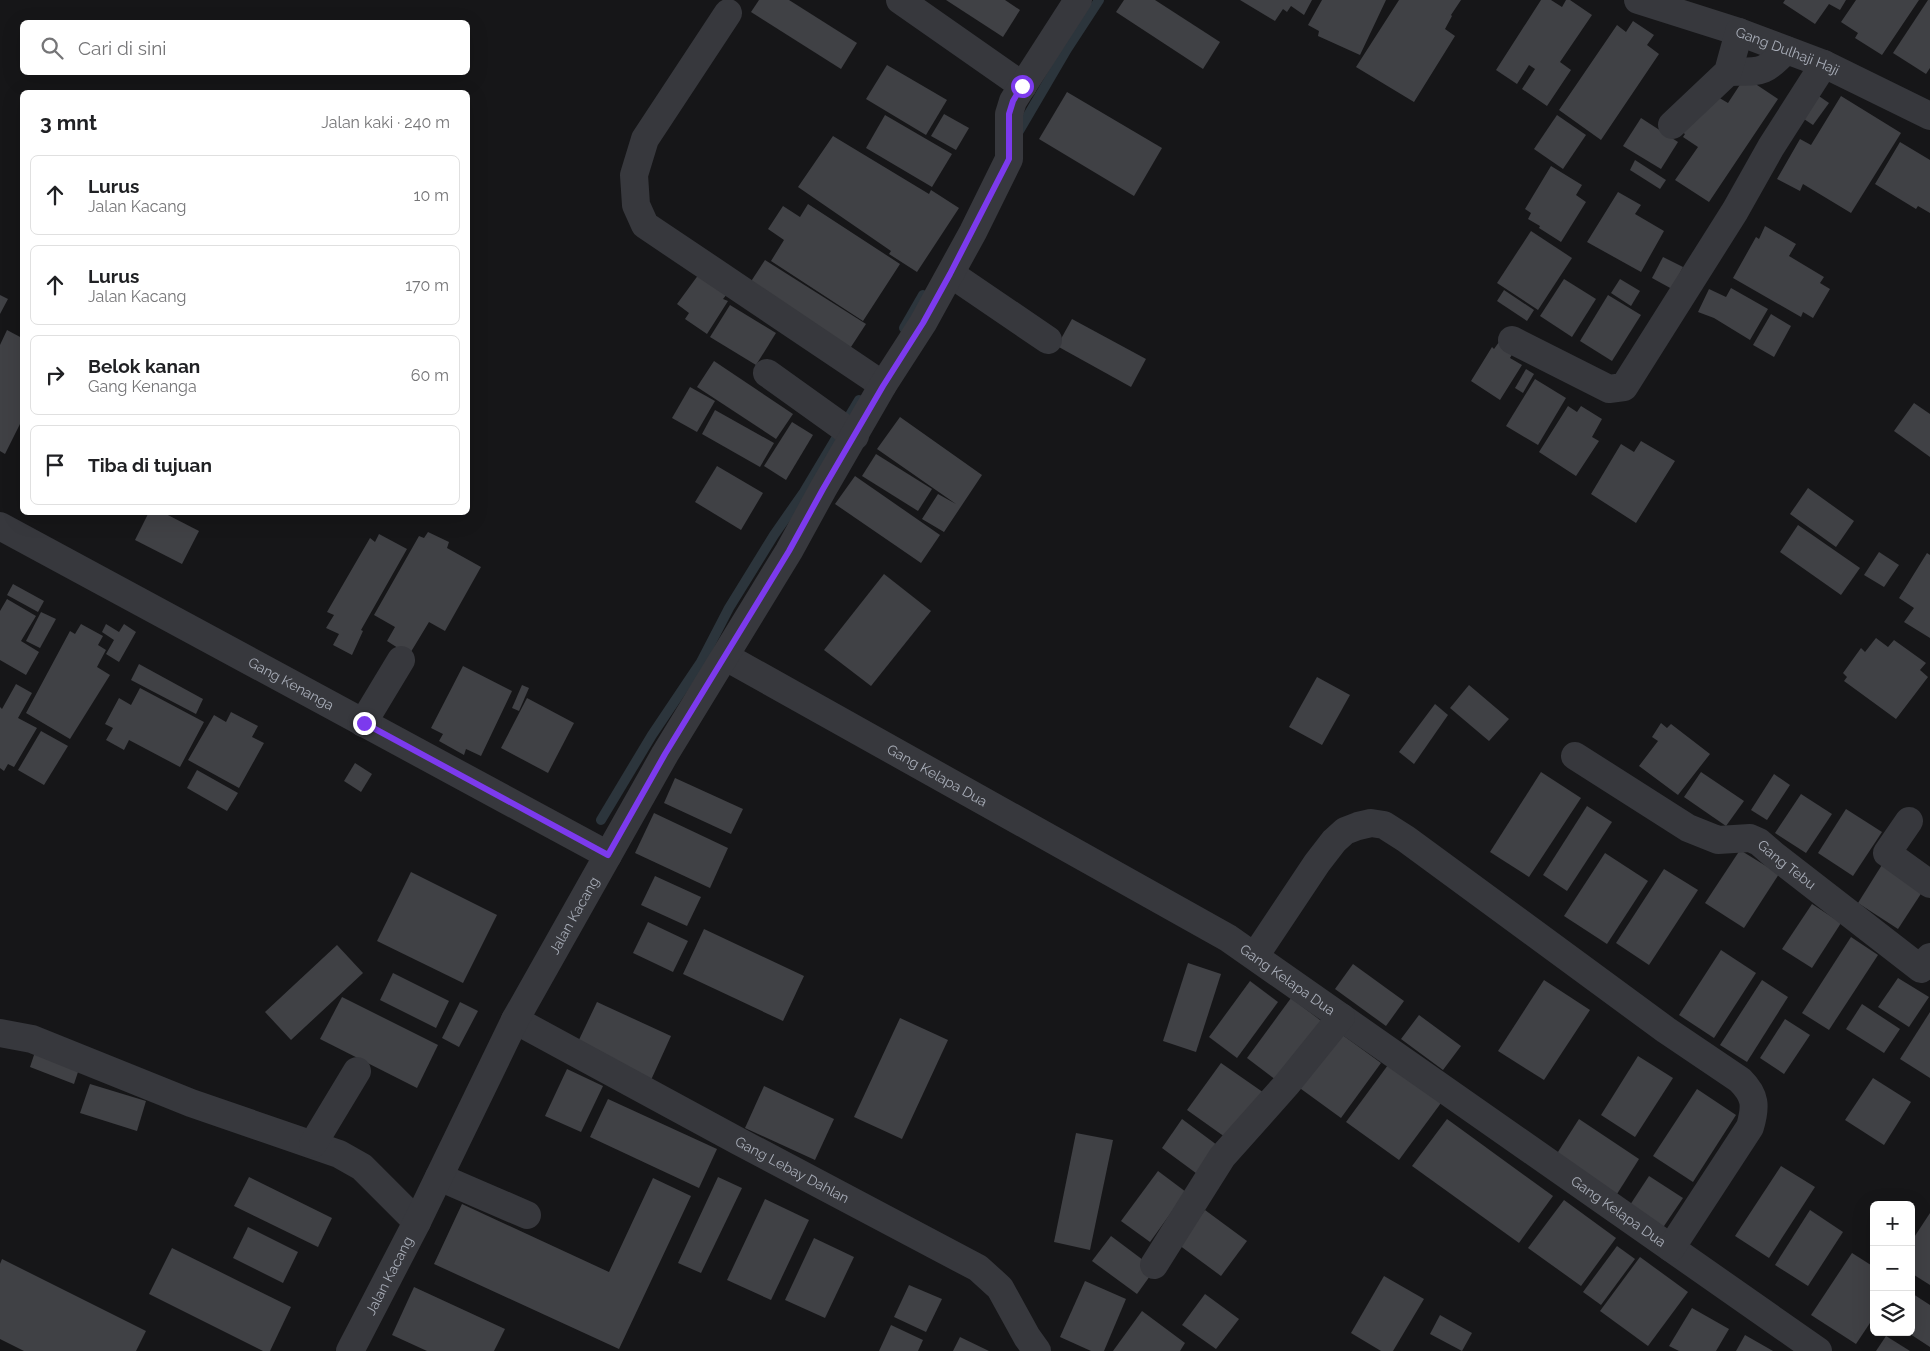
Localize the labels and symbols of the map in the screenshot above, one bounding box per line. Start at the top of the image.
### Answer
street label: Gang Dulhaji Haji [1733,23,1842,78]
route start [1011,75,1034,98]
street label: Gang Kenanga [245,654,337,713]
route end [353,712,376,735]
street label: Gang Kelapa Dua [884,741,990,810]
street label: Gang Tebu [1754,837,1819,892]
street label: Jalan Kacang [546,874,602,957]
street label: Gang Kelapa Dua [1237,941,1338,1018]
street label: Gang Lebay Dahlan [732,1133,852,1206]
street label: Gang Kelapa Dua [1568,1173,1669,1250]
street label: Jalan Kacang [362,1234,416,1318]

